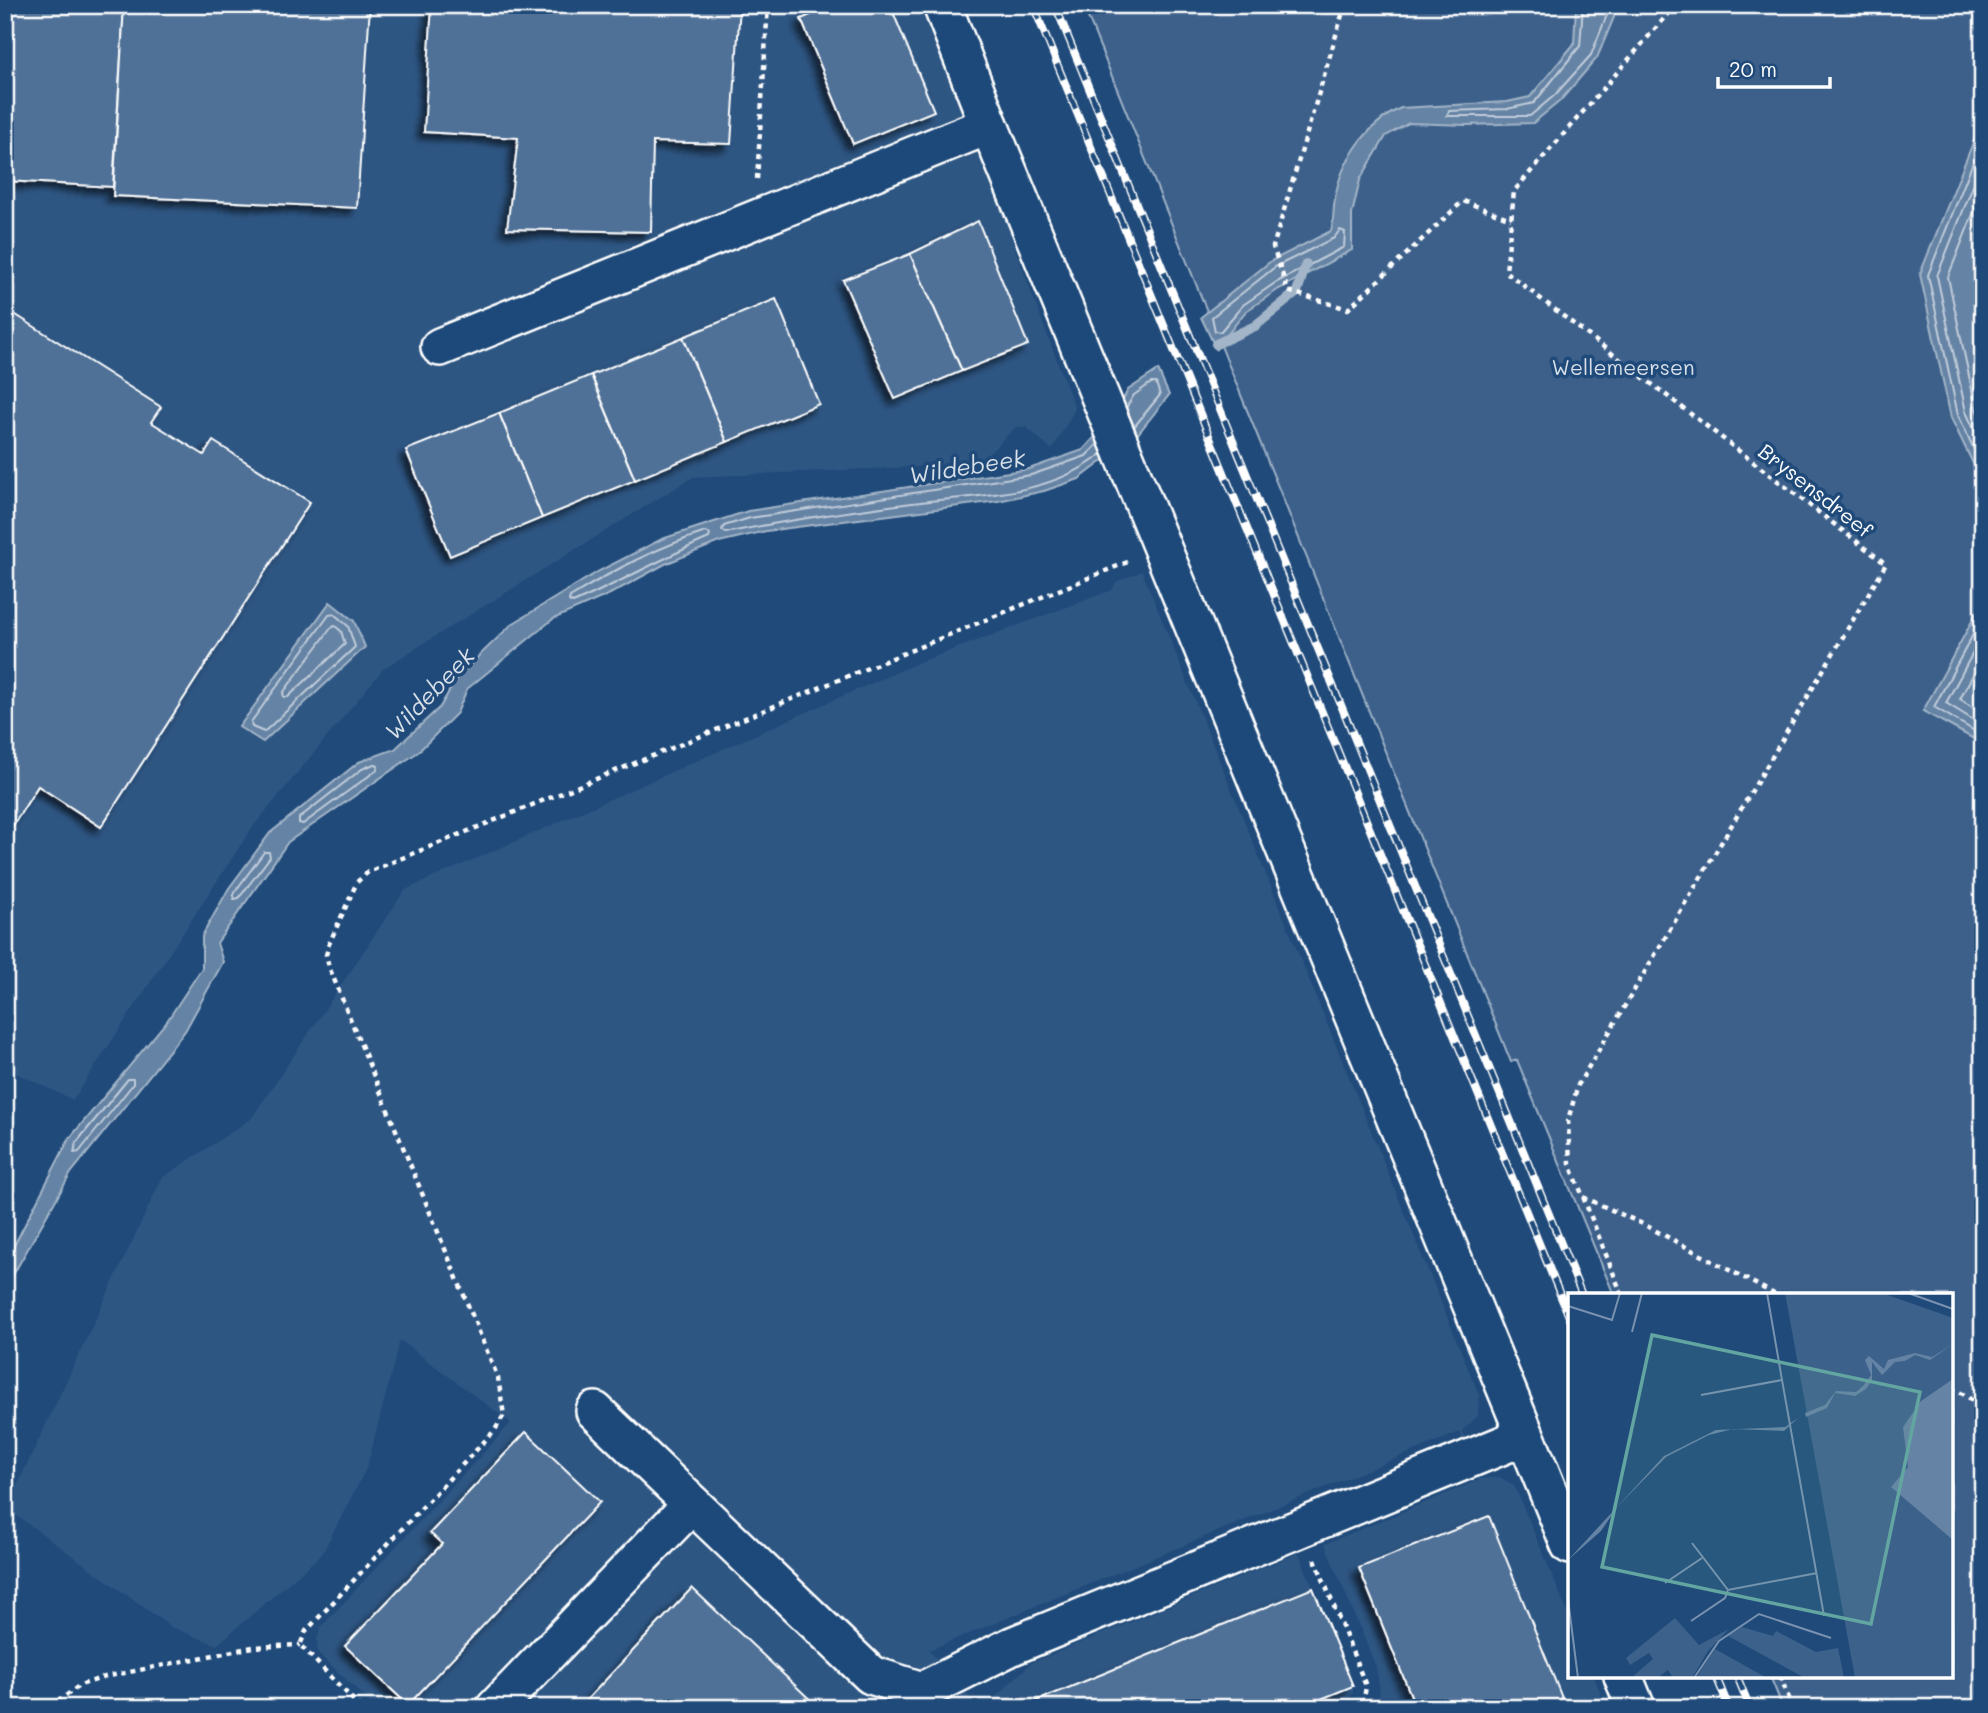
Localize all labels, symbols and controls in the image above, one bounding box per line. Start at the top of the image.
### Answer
scale bar [1718,46,1830,90]
text: 20 m [1729,55,1777,82]
park label: Wellemeersen [1551,353,1695,380]
street label: Brysensdreef [1753,437,1879,544]
water label: Wildebeek [907,442,1028,490]
water label: Wildebeek [378,640,481,746]
inset map [1568,1293,1953,1678]

